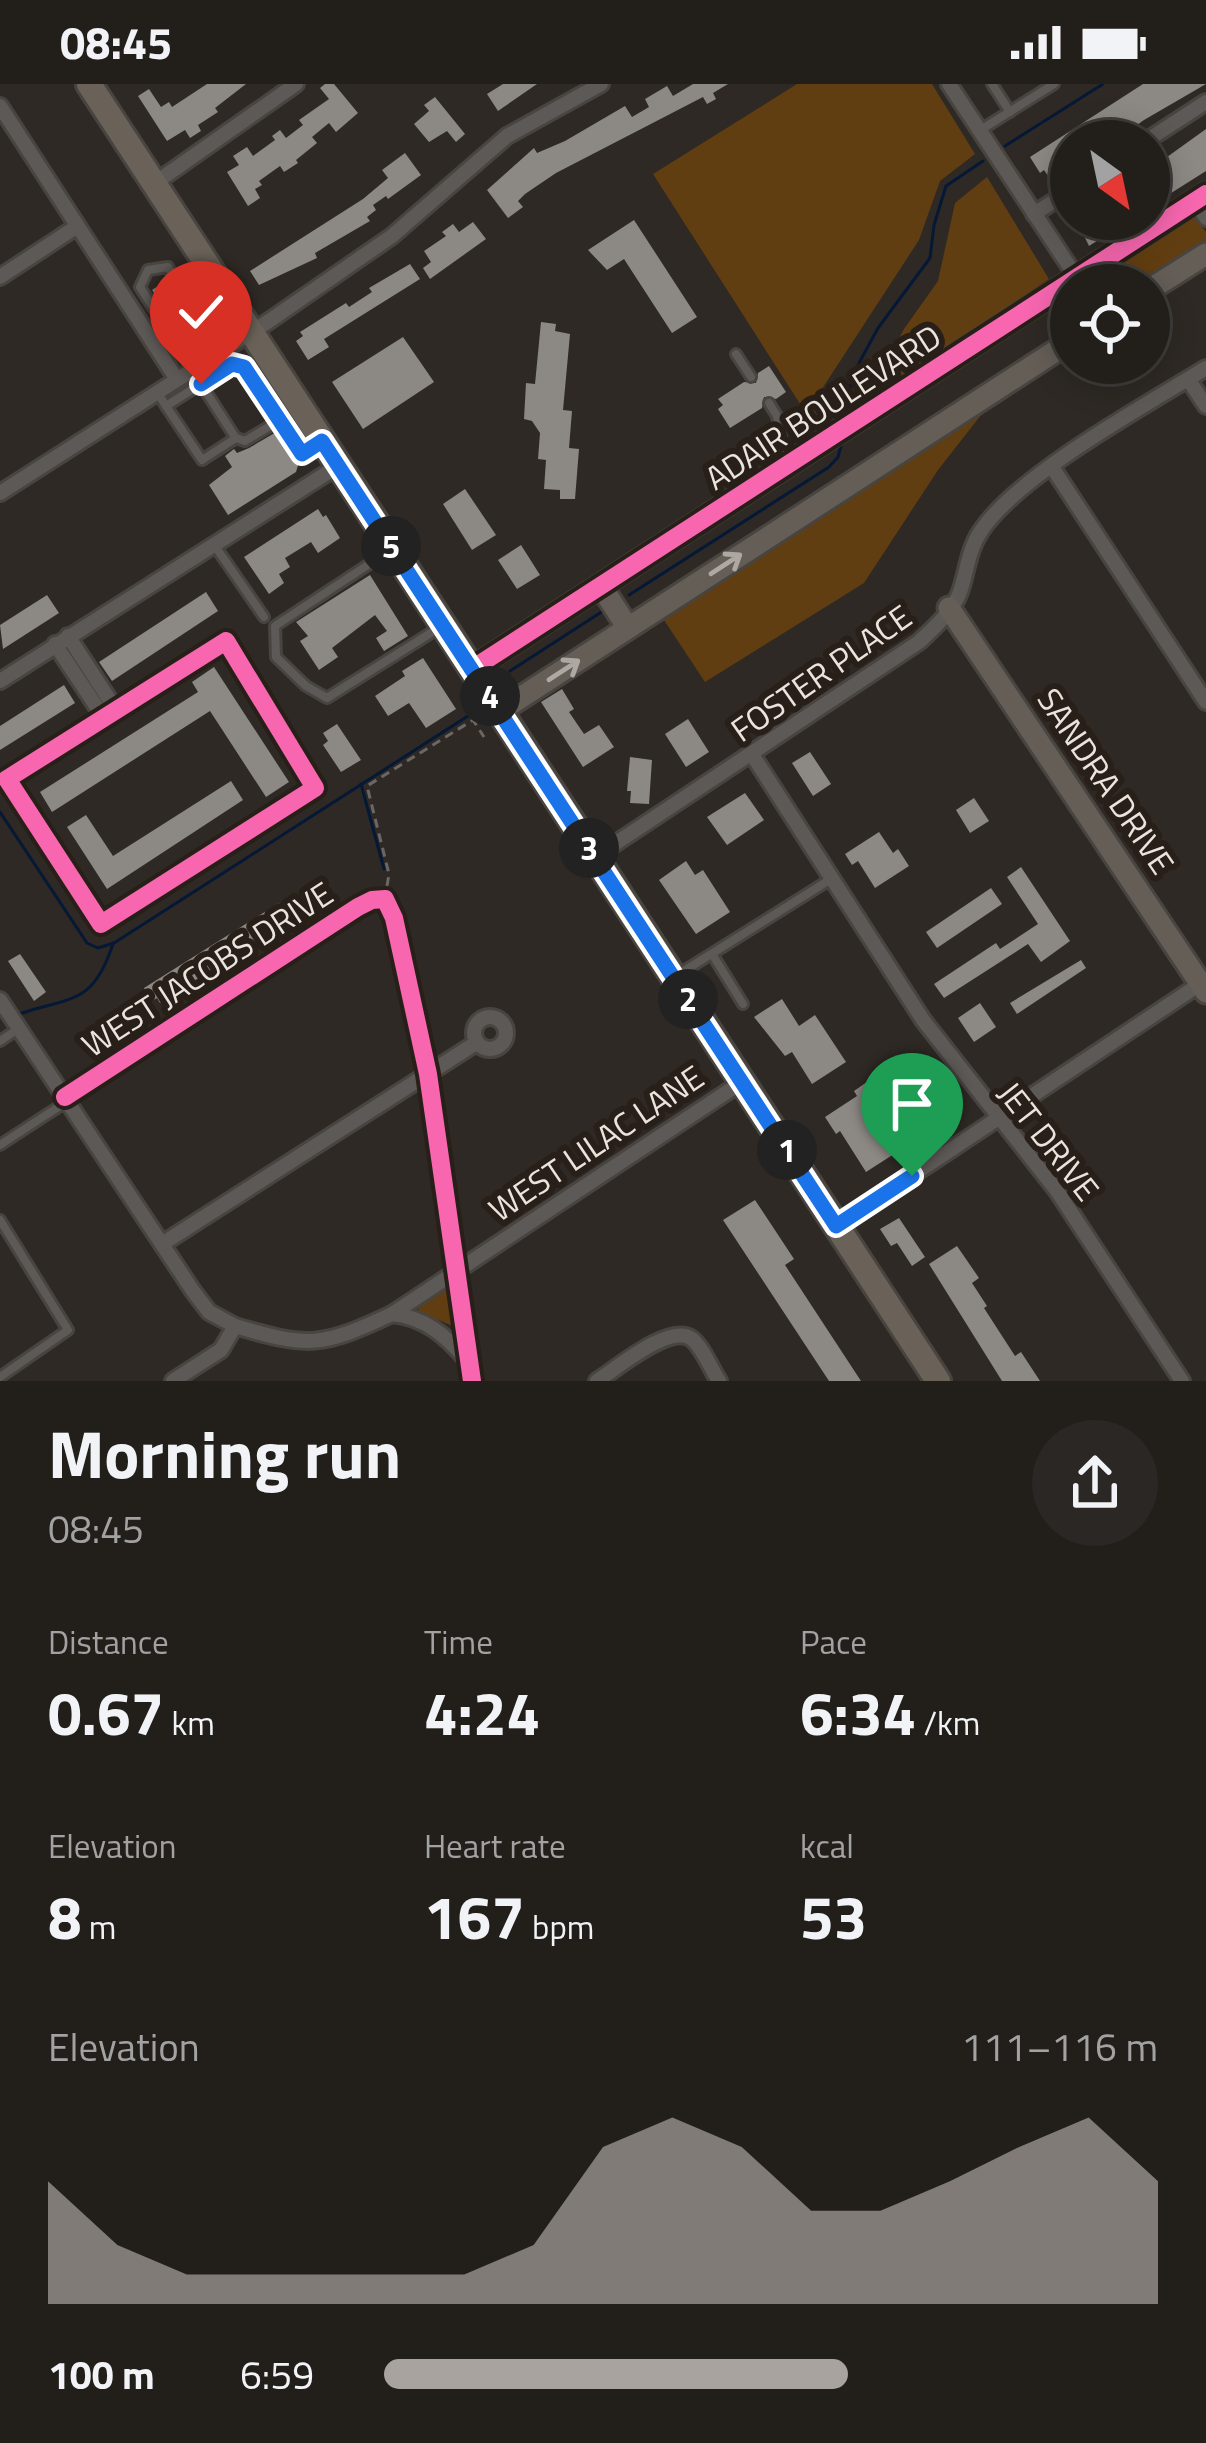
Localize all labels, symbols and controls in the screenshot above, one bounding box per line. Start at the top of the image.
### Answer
text: 08:45 [60,8,172,76]
north arrow [1050,120,1170,240]
map controls [1050,120,1170,384]
pin [150,261,252,384]
button: locate [1050,264,1170,384]
icon: check [168,279,234,345]
street label: ADAIR BOULEVARD [695,312,951,502]
pin: 5 [361,516,421,576]
text: 5 [382,521,400,571]
one-way arrow [709,552,743,577]
street label: FOSTER PLACE [720,592,922,754]
one-way arrow [547,658,581,682]
pin: 4 [460,666,520,726]
text: 4 [481,671,499,721]
street label: SANDRA DRIVE [1025,678,1187,884]
pin: 3 [559,818,619,878]
text: 3 [580,823,598,873]
street label: WEST JACOBS DRIVE [71,869,343,1069]
pin: 2 [658,969,718,1029]
text: 2 [679,974,697,1024]
street label: WEST LILAC LANE [478,1052,714,1234]
pin [861,1053,963,1176]
icon: arrive [879,1071,945,1137]
street label: JET DRIVE [986,1071,1112,1211]
pin: 1 [757,1120,817,1180]
text: 1 [778,1125,796,1175]
text: Morning run [48,1403,401,1504]
button: share [1032,1420,1158,1546]
text: 08:45 [48,1499,144,1558]
text: Distance [48,1617,169,1667]
text: Time [424,1617,493,1667]
text: Pace [800,1617,867,1667]
text: 0.67 [48,1667,164,1758]
text: 4:24 [424,1667,540,1758]
text: 6:34 [800,1667,916,1758]
text: km [164,1698,215,1748]
text: /km [916,1698,980,1748]
text: Elevation [48,1821,176,1871]
text: Heart rate [424,1821,566,1871]
text: kcal [800,1821,854,1871]
text: 8 [48,1871,82,1962]
text: 167 [424,1871,525,1962]
text: 53 [800,1871,867,1962]
text: m [82,1902,116,1952]
text: bpm [525,1902,594,1952]
text: Elevation [48,2017,200,2076]
text: 111–116 m [961,2017,1158,2076]
text: 100 m [48,2345,155,2404]
text: 6:59 [240,2345,314,2404]

